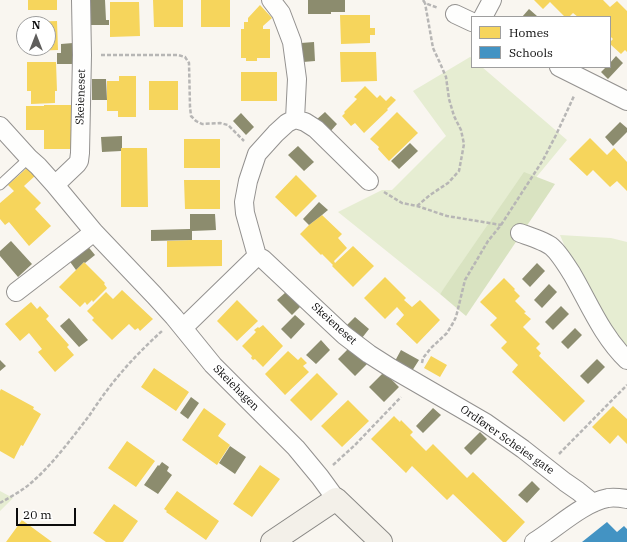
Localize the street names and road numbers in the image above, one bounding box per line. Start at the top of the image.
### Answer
street label: Skeieneset [73,69,89,125]
street label: Skeieneset [309,300,359,348]
street label: Skeiehagen [210,362,262,414]
street label: Ordfører Scheies gate [458,403,556,477]

